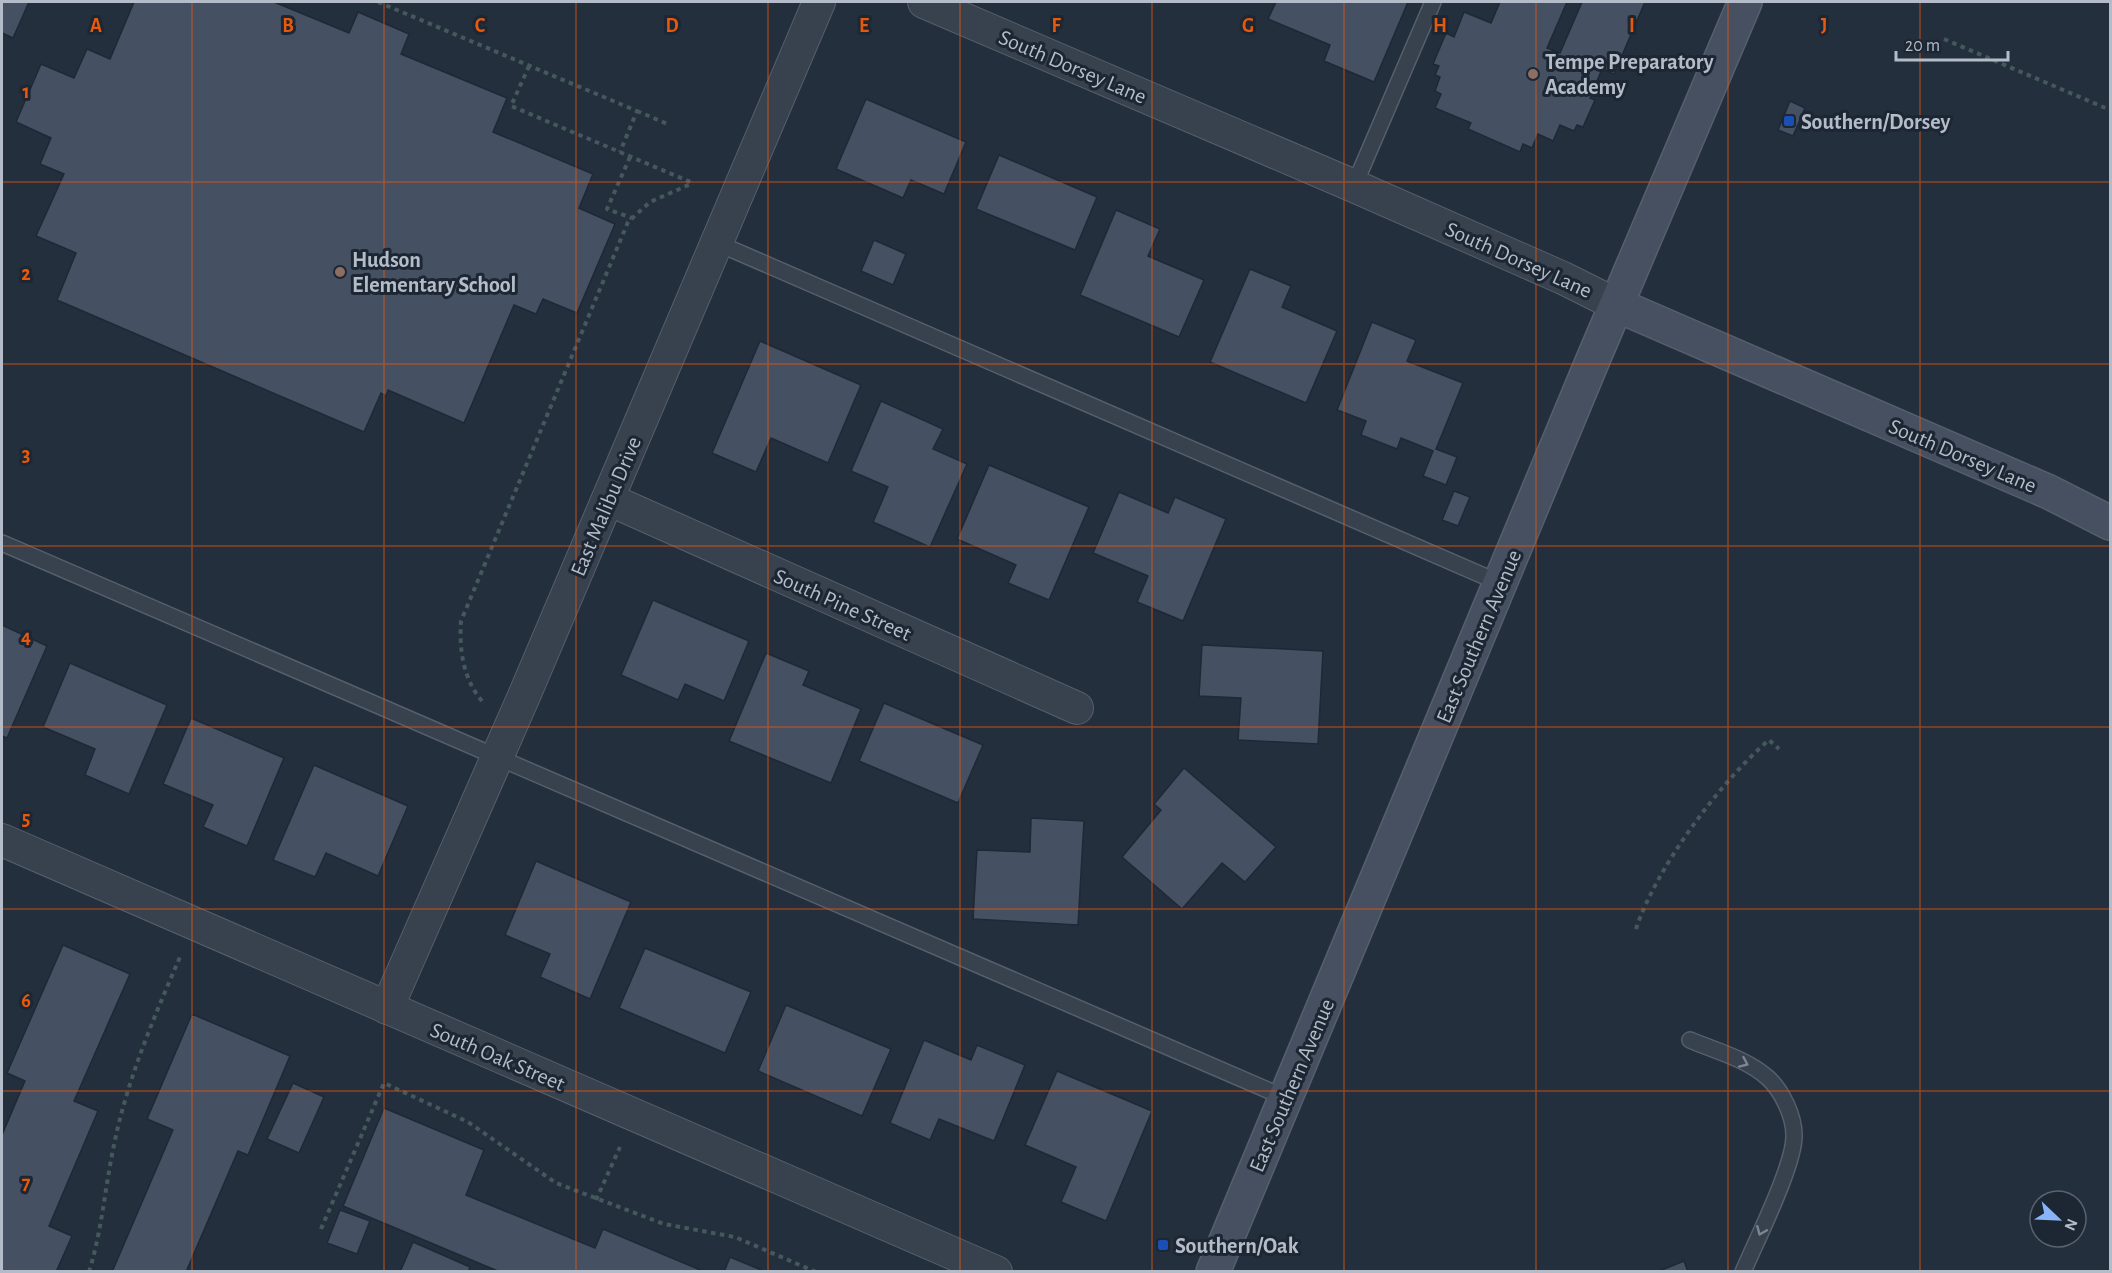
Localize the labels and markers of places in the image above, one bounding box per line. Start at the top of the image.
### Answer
place label: Tempe Preparatory Academy [1545,51,1714,99]
marker: Tempe Preparatory Academy [1526,67,1540,81]
place label: Southern/Dorsey [1801,111,1951,134]
marker: Southern/Dorsey [1782,114,1796,128]
place label: Hudson Elementary School [352,249,516,297]
marker: Hudson Elementary School [333,265,347,279]
place label: Southern/Oak [1175,1235,1299,1257]
marker: Southern/Oak [1156,1238,1170,1252]

